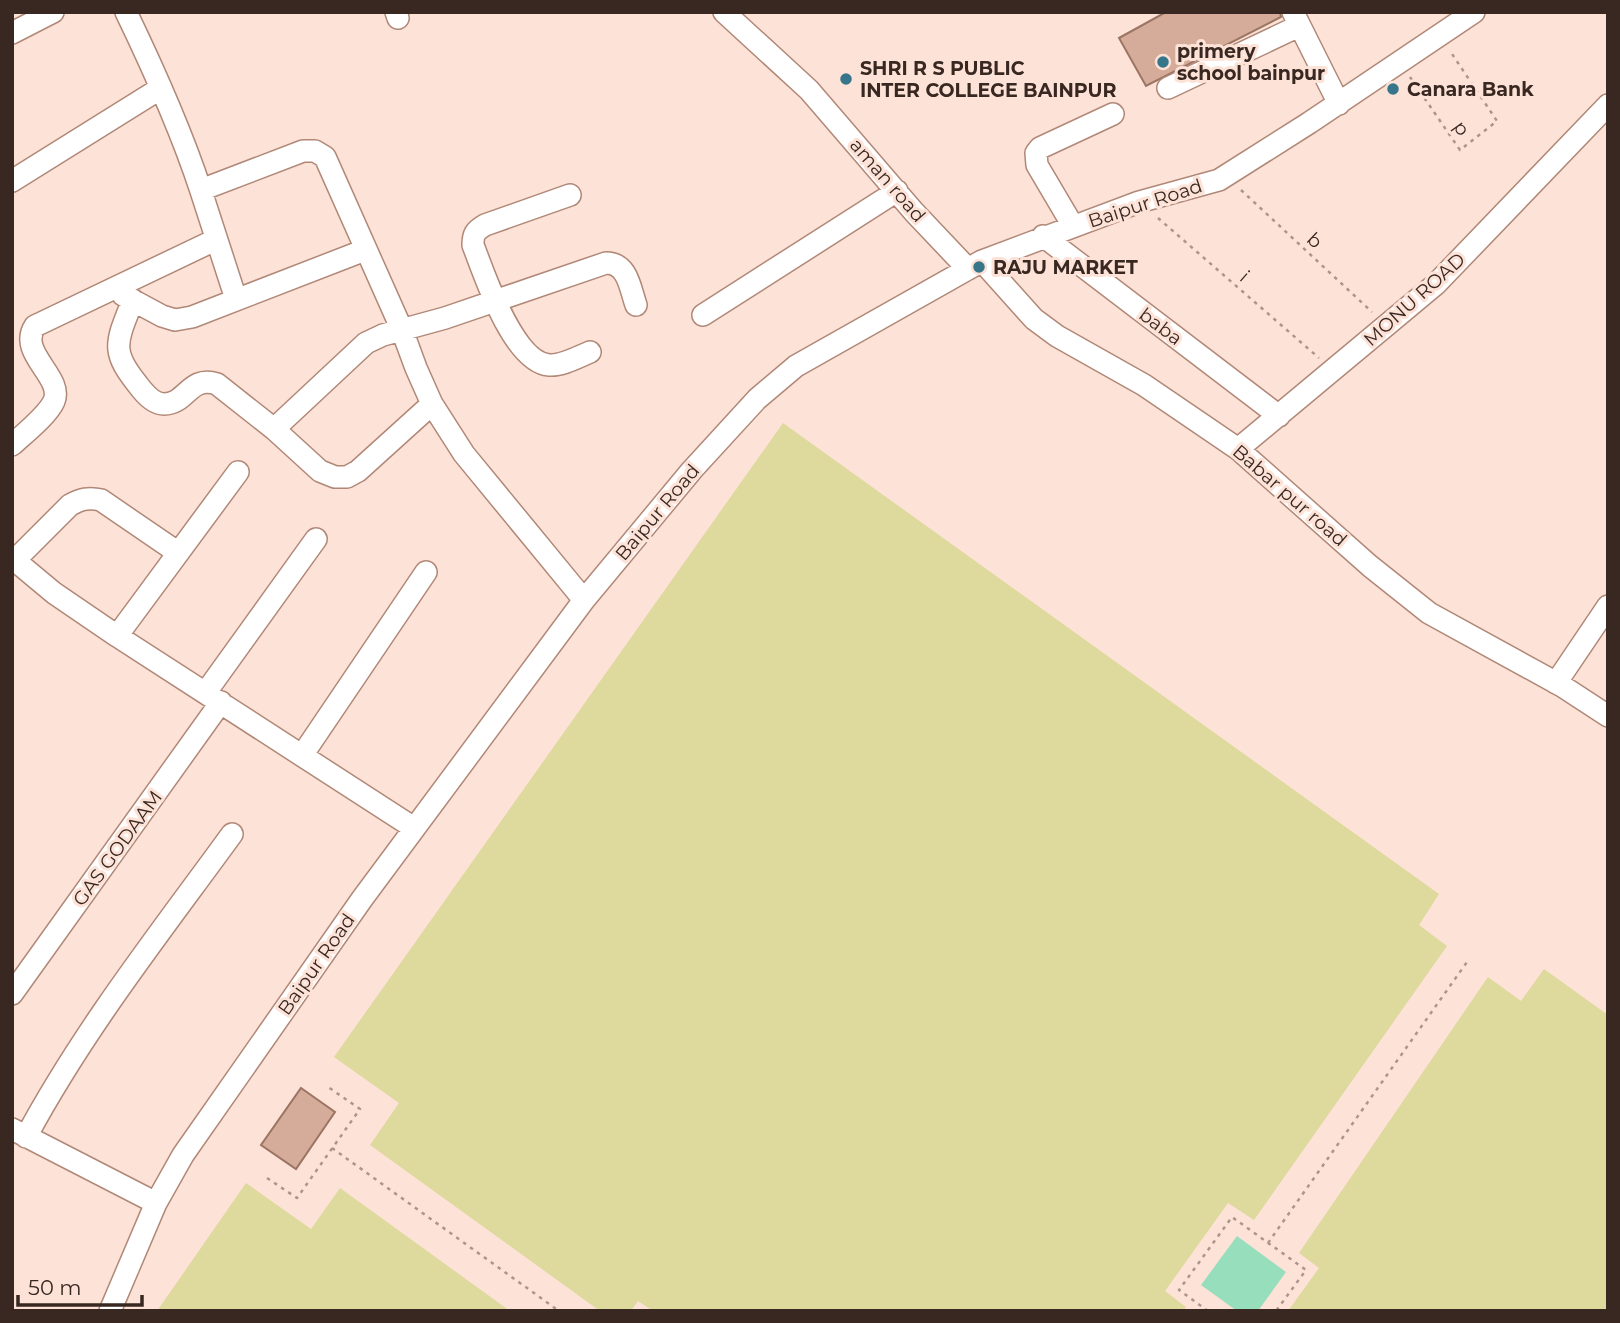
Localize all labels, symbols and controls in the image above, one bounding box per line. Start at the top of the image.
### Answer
place label: primery school bainpur [1177,40,1325,85]
marker: primery school bainpur [1155,54,1171,70]
place label: SHRI R S PUBLIC INTER COLLEGE BAINPUR [860,57,1116,102]
marker: SHRI R S PUBLIC INTER COLLEGE BAINPUR [838,71,854,87]
place label: Canara Bank [1407,78,1534,101]
marker: Canara Bank [1385,81,1401,97]
street label: p [1448,116,1475,140]
street label: aman road [845,134,930,227]
street label: Baipur Road [1085,174,1205,233]
street label: b [1302,228,1327,253]
street label: MONU ROAD [1359,248,1470,351]
place label: RAJU MARKET [993,256,1138,279]
marker: RAJU MARKET [971,259,987,275]
street label: i [1235,266,1254,287]
street label: baba [1135,303,1187,350]
street label: Babar pur road [1228,440,1351,551]
street label: Baipur Road [610,460,704,565]
street label: GAS GODAAM [68,786,167,910]
street label: Baipur Road [273,909,360,1019]
scale bar [18,1264,142,1308]
text: 50 m [28,1275,82,1300]

